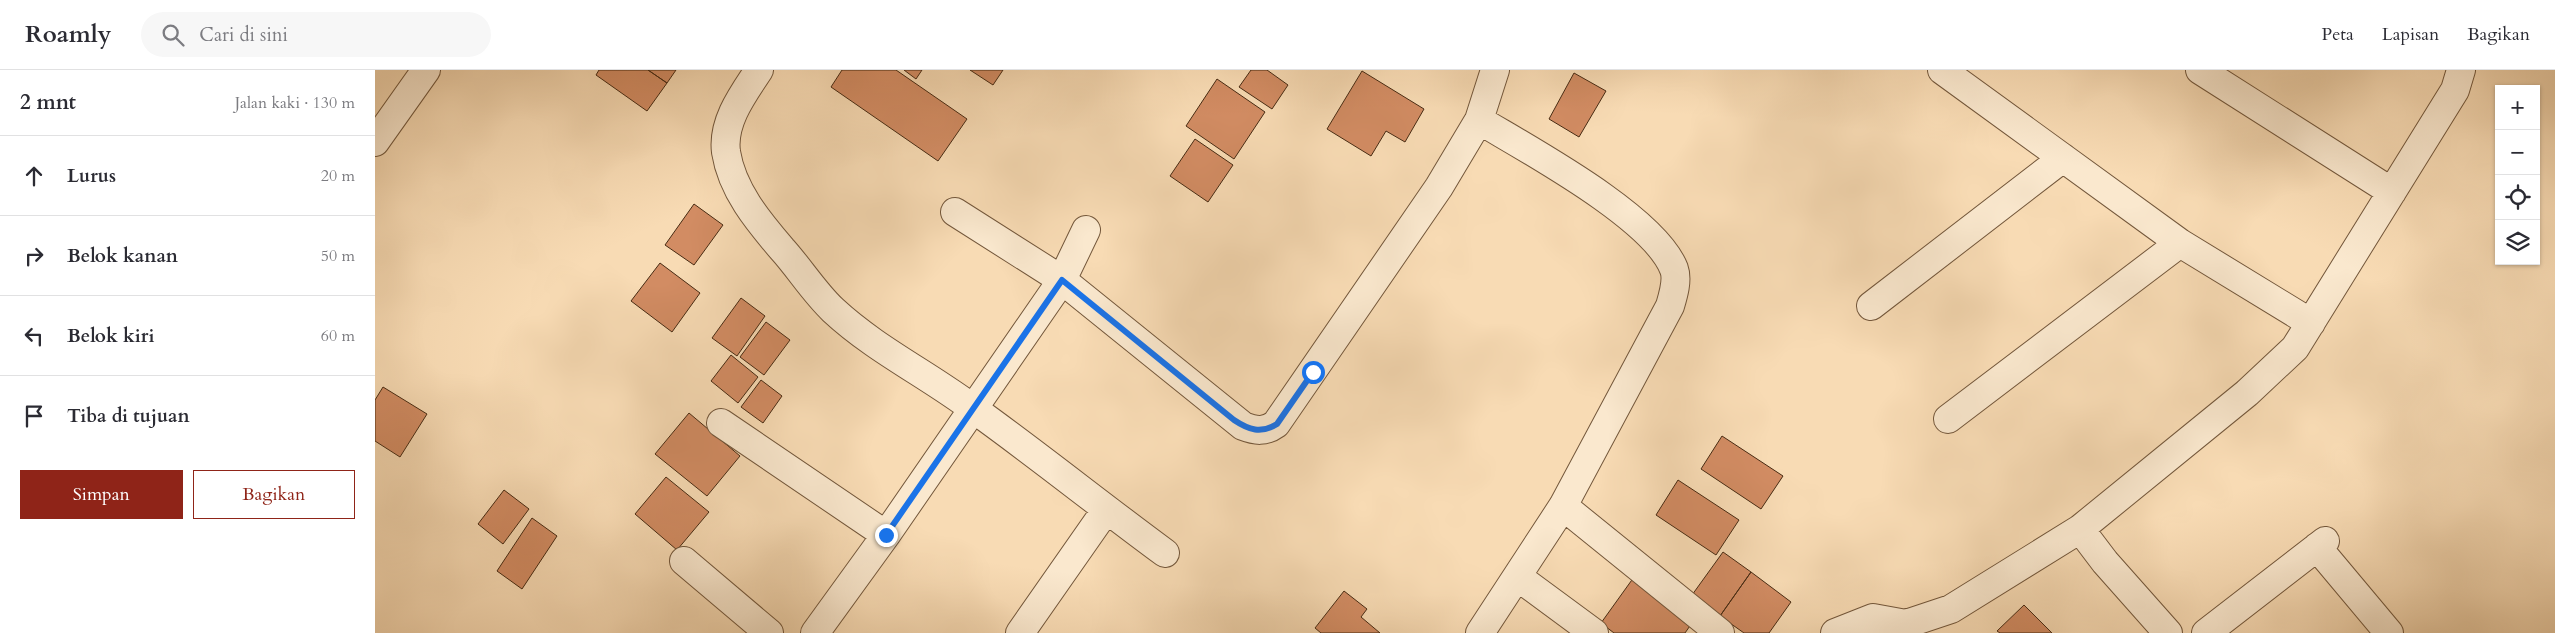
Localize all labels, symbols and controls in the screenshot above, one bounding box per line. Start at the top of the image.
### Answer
search box [141,12,491,57]
text: Roamly [25,18,111,51]
icon: search [159,21,187,49]
text: Cari di sini [199,22,288,48]
text: Peta [2322,22,2354,47]
text: Lapisan [2382,22,2439,47]
text: Bagikan [2467,22,2530,47]
map controls [2495,85,2540,265]
button: + [2495,85,2540,130]
text: 2 mnt [20,88,76,117]
text: Jalan kaki · 130 m [235,92,355,114]
button: − [2495,130,2540,175]
icon: ahead [20,162,48,190]
text: Lurus [67,163,116,189]
text: 20 m [321,165,355,187]
button: locate [2495,175,2540,220]
button: layers [2495,220,2540,265]
icon: right [20,242,48,270]
text: Belok kanan [67,243,178,269]
text: 50 m [321,245,355,267]
icon: left [20,322,48,350]
text: Belok kiri [67,323,154,349]
text: 60 m [321,325,355,347]
route start [1302,361,1325,384]
icon: arrive [20,402,48,430]
text: Tiba di tujuan [67,403,190,429]
button: Simpan [20,470,183,519]
button: Bagikan [193,470,355,519]
route end [875,524,898,547]

